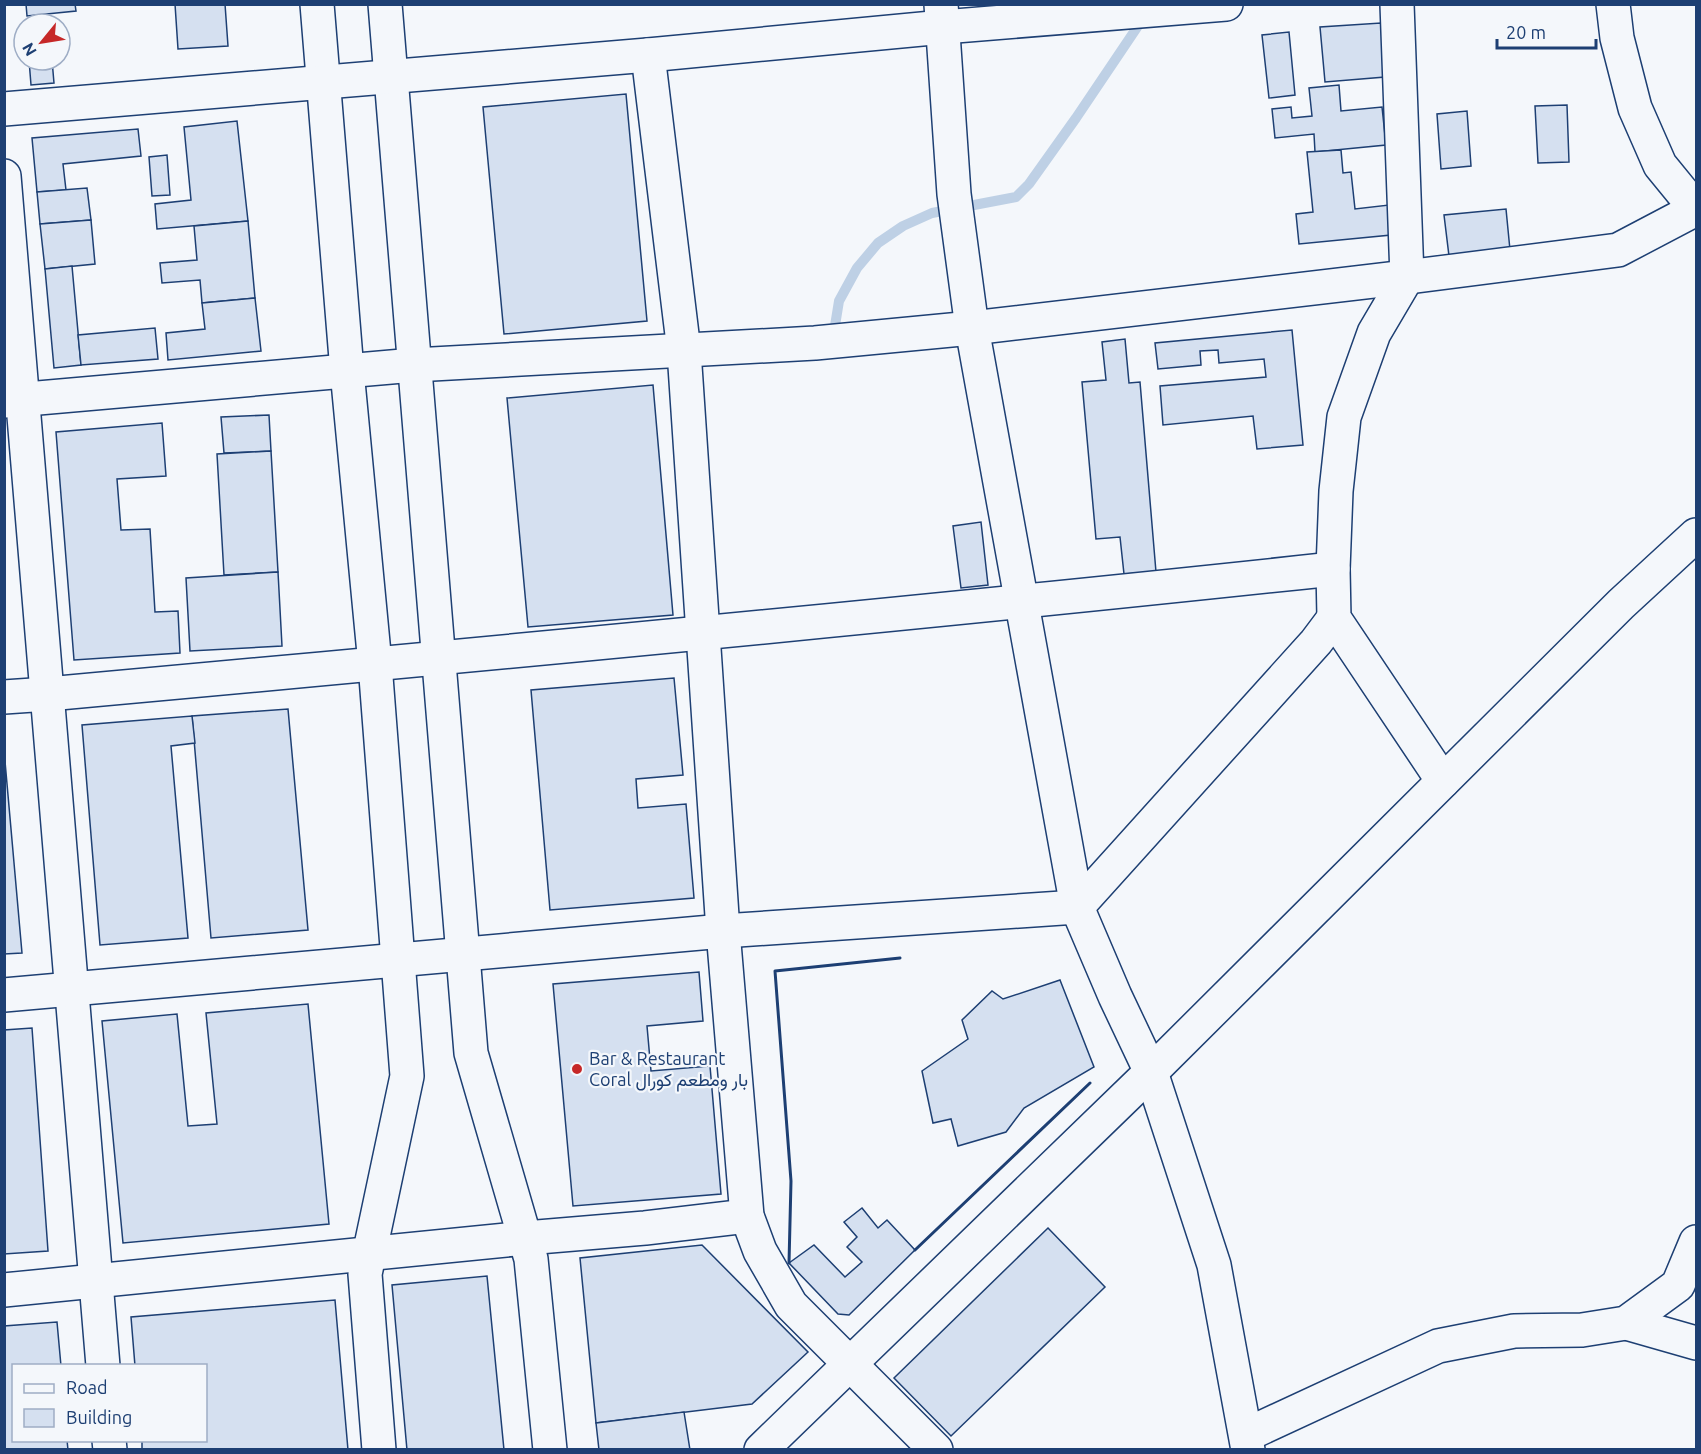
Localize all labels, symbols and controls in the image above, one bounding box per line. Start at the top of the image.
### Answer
north arrow [12,12,72,72]
scale bar [1497,12,1596,50]
text: 20 m [1506,22,1546,42]
text: N [18,40,40,59]
place label: Bar & Restaurant Coral بار ومطعم كورال [589,1048,748,1092]
marker: Bar & Restaurant Coral بار ومطعم كورال [570,1062,584,1076]
legend [12,1364,207,1442]
text: Road [66,1377,108,1397]
text: Building [66,1407,132,1427]

